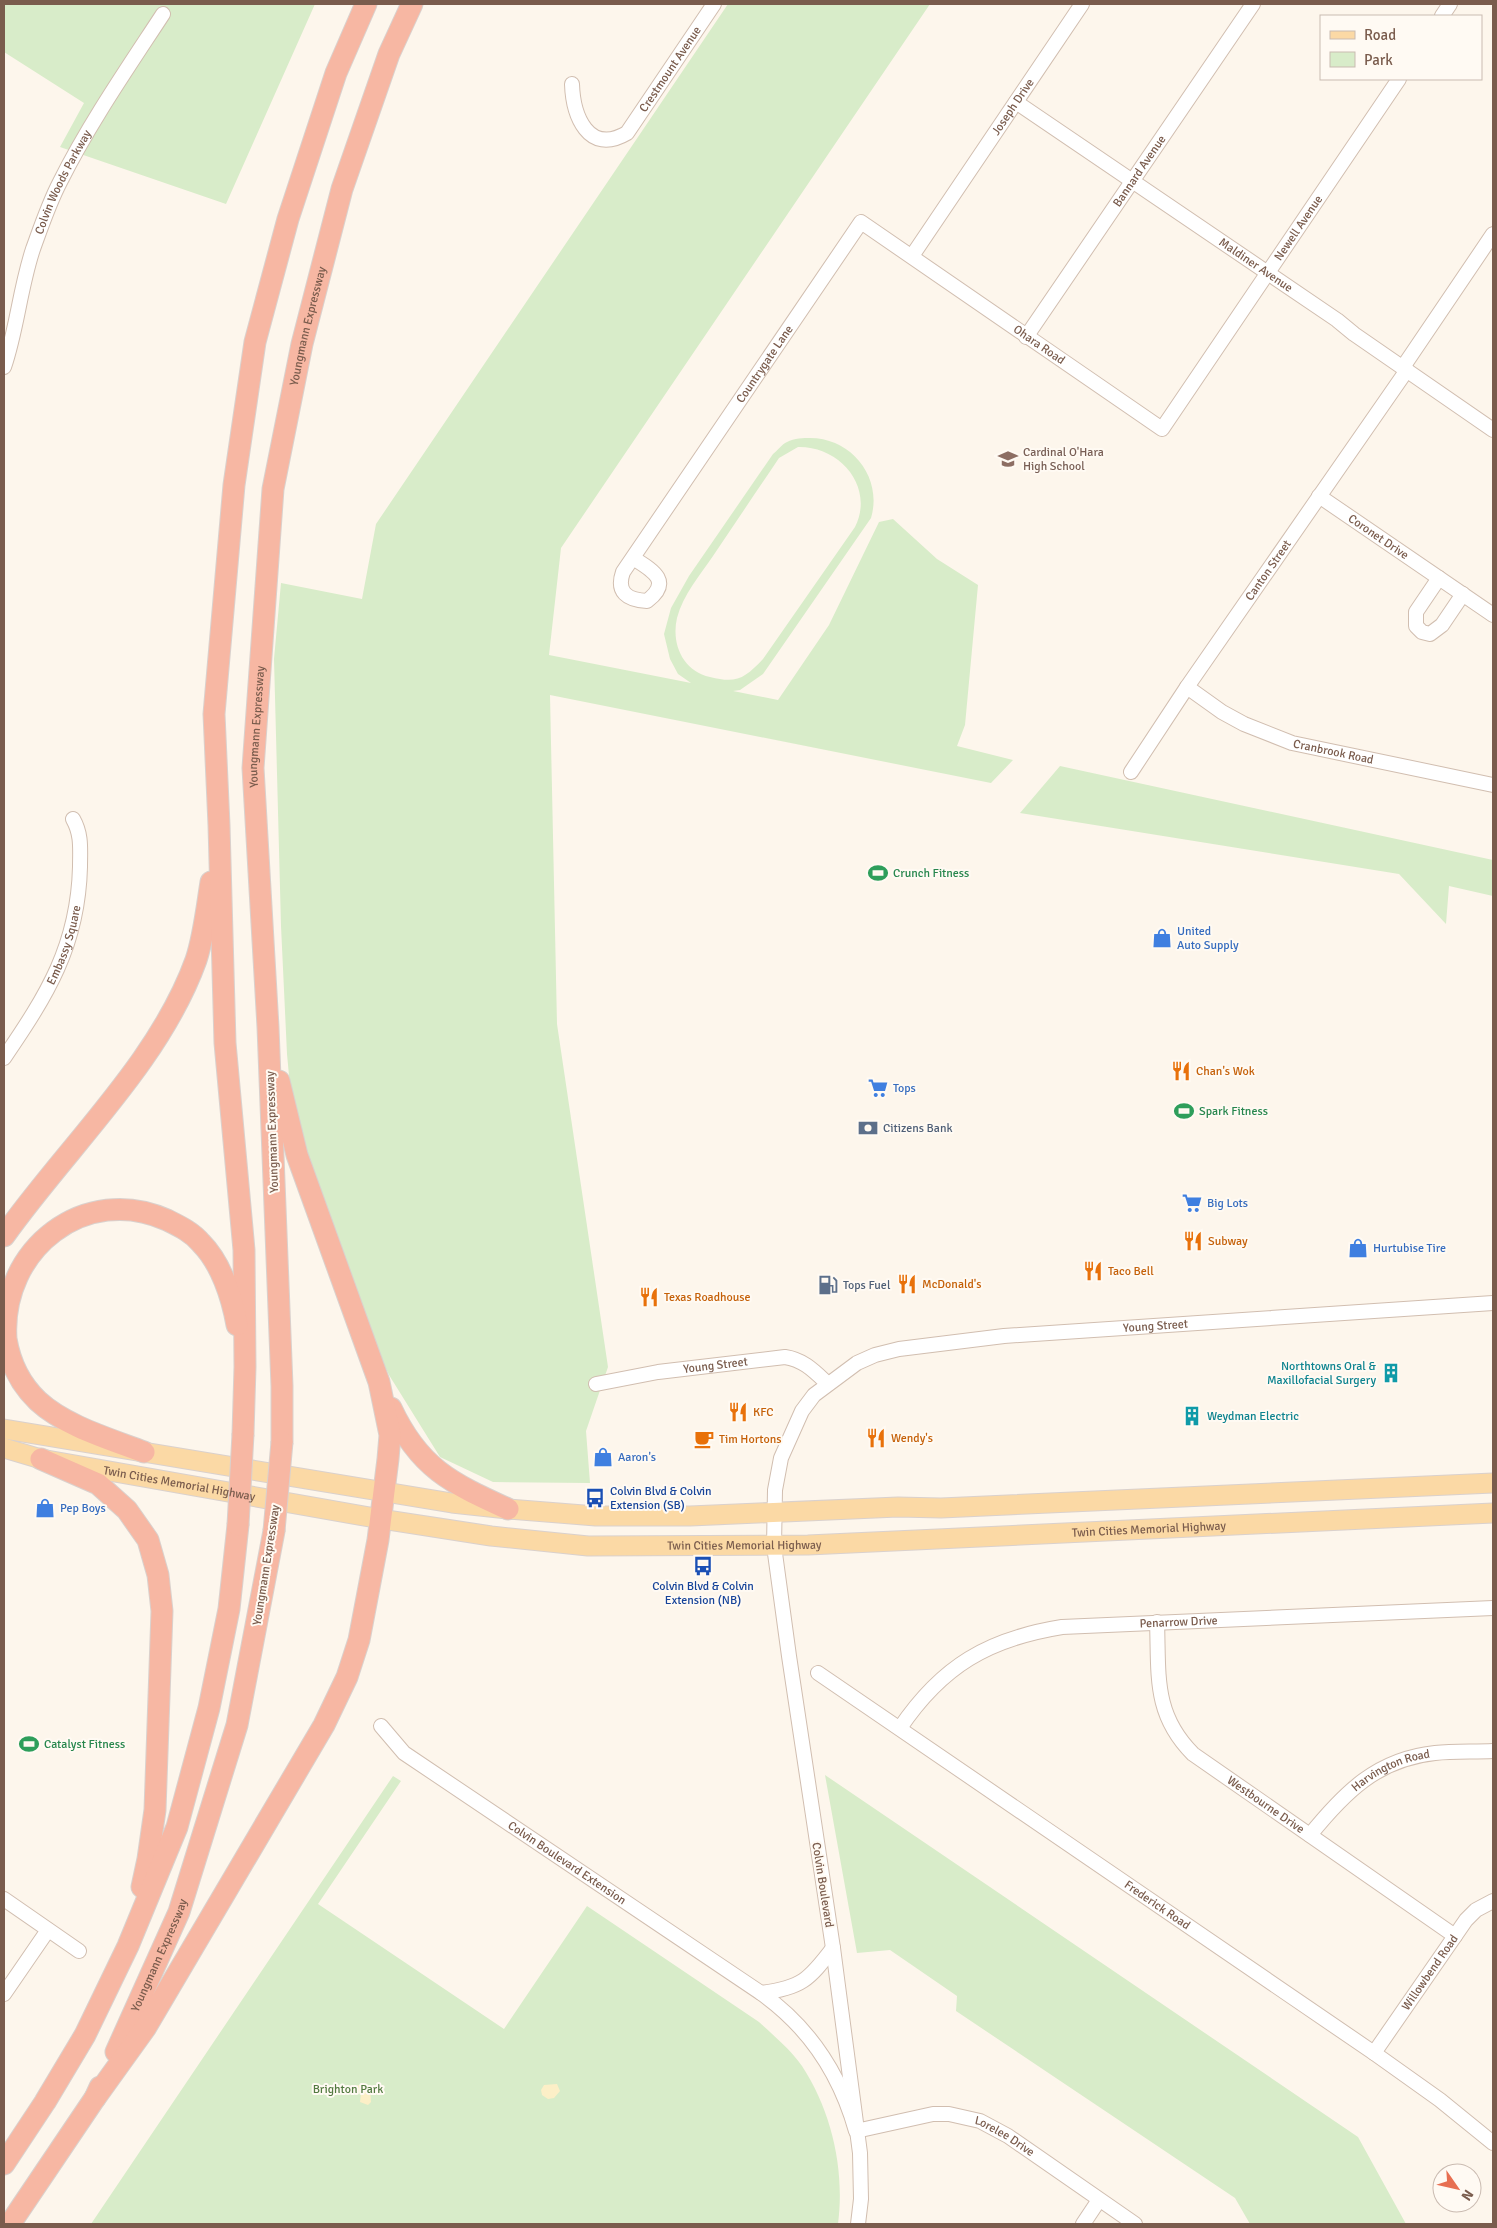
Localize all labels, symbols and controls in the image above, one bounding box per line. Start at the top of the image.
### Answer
legend [1320,15,1482,80]
street label: Crestmount Avenue [636,24,705,115]
text: Road [1364,26,1396,44]
text: Park [1364,51,1393,69]
street label: Joseph Drive [989,76,1038,138]
street label: Colvin Woods Parkway [32,127,95,237]
street label: Bannard Avenue [1110,132,1169,210]
street label: Newell Avenue [1271,193,1326,264]
street label: Maldiner Avenue [1216,235,1295,296]
street label: Youngmann Expressway [287,265,330,387]
street label: Countrygate Lane [733,322,797,406]
street label: Ohara Road [1010,322,1068,368]
place label: Cardinal O'Hara High School [1023,445,1104,474]
school or university icon: Cardinal O'Hara High School [997,448,1019,470]
street label: Coronet Drive [1345,511,1411,563]
street label: Canton Street [1242,537,1295,604]
street label: Youngmann Expressway [246,665,268,788]
street label: Cranbrook Road [1292,736,1375,768]
sports icon: Crunch Fitness [867,862,889,884]
place label: Crunch Fitness [893,866,969,881]
street label: Embassy Square [44,904,84,987]
place label: United Auto Supply [1177,924,1239,953]
shop icon: United Auto Supply [1151,927,1173,949]
restaurant icon: Chan's Wok [1170,1060,1192,1082]
place label: Chan's Wok [1196,1064,1255,1079]
street label: Youngmann Expressway [263,1070,282,1193]
supermarket icon: Tops [867,1077,889,1099]
place label: Tops [893,1081,916,1096]
sports icon: Spark Fitness [1173,1100,1195,1122]
place label: Spark Fitness [1199,1104,1268,1119]
bank icon: Citizens Bank [857,1117,879,1139]
place label: Citizens Bank [883,1121,953,1136]
supermarket icon: Big Lots [1181,1192,1203,1214]
place label: Big Lots [1207,1196,1248,1211]
restaurant icon: Subway [1182,1230,1204,1252]
place label: Subway [1208,1234,1248,1249]
shop icon: Hurtubise Tire [1347,1237,1369,1259]
place label: Hurtubise Tire [1373,1241,1446,1256]
restaurant icon: Taco Bell [1082,1260,1104,1282]
place label: Taco Bell [1108,1264,1154,1279]
restaurant icon: McDonald's [896,1273,918,1295]
fuel station icon: Tops Fuel [817,1274,839,1296]
place label: McDonald's [922,1277,982,1292]
place label: Tops Fuel [843,1278,891,1293]
restaurant icon: Texas Roadhouse [638,1286,660,1308]
place label: Texas Roadhouse [664,1290,751,1305]
street label: Young Street [1123,1317,1188,1336]
street label: Young Street [682,1354,749,1377]
place label: Northtowns Oral & Maxillofacial Surgery [1267,1359,1377,1388]
building icon: Northtowns Oral & Maxillofacial Surgery [1380,1362,1402,1384]
restaurant icon: KFC [727,1401,749,1423]
place label: KFC [753,1405,774,1420]
building icon: Weydman Electric [1181,1405,1203,1427]
place label: Weydman Electric [1207,1409,1299,1424]
restaurant icon: Wendy's [865,1427,887,1449]
cafe icon: Tim Hortons [693,1428,715,1450]
place label: Wendy's [891,1431,933,1446]
place label: Tim Hortons [719,1432,782,1447]
shop icon: Aaron's [592,1446,614,1468]
place label: Aaron's [618,1450,656,1465]
street label: Twin Cities Memorial Highway [102,1463,257,1505]
place label: Colvin Blvd & Colvin Extension (SB) [610,1484,712,1513]
bus stop icon: Colvin Blvd & Colvin Extension (SB) [584,1487,606,1509]
shop icon: Pep Boys [34,1497,56,1519]
place label: Pep Boys [60,1501,106,1516]
street label: Youngmann Expressway [250,1503,283,1626]
street label: Twin Cities Memorial Highway [1072,1518,1227,1541]
street label: Twin Cities Memorial Highway [667,1537,822,1554]
bus stop icon: Colvin Blvd & Colvin Extension (NB) [692,1555,714,1577]
place label: Colvin Blvd & Colvin Extension (NB) [652,1579,754,1608]
street label: Penarrow Drive [1139,1613,1218,1632]
sports icon: Catalyst Fitness [18,1733,40,1755]
place label: Catalyst Fitness [44,1737,125,1752]
street label: Harvington Road [1349,1747,1431,1795]
street label: Westbourne Drive [1224,1773,1307,1837]
street label: Colvin Boulevard Extension [505,1818,629,1908]
street label: Colvin Boulevard [808,1841,837,1929]
street label: Frederick Road [1121,1878,1193,1933]
street label: Youngmann Expressway [128,1897,191,2014]
street label: Willowbend Road [1399,1932,1462,2013]
park label: Brighton Park [313,2082,383,2097]
street label: Lorelee Drive [973,2113,1037,2160]
north arrow [1432,2163,1482,2213]
text: N [1458,2186,1477,2204]

